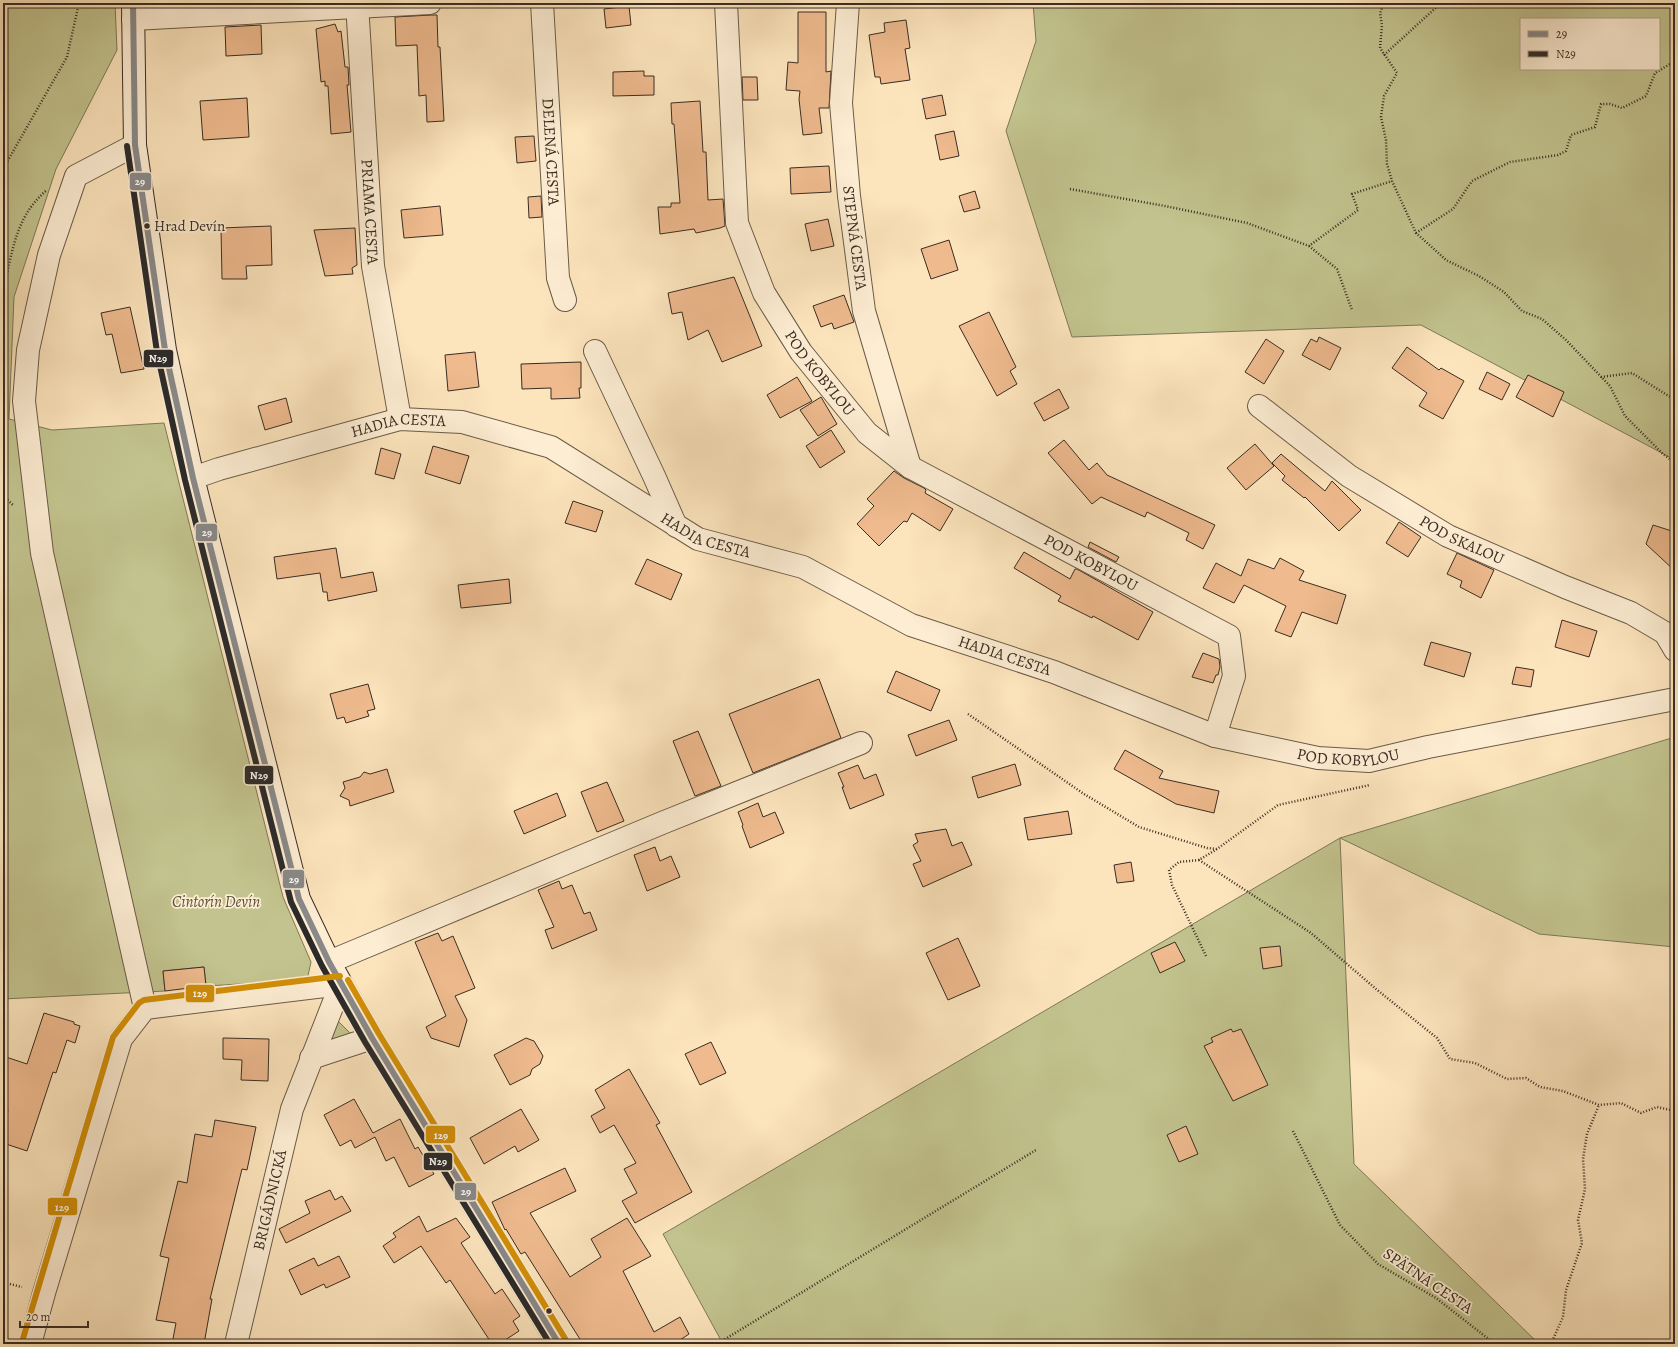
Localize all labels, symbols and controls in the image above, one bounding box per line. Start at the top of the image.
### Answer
legend [1520,18,1660,70]
text: 29 [1556,26,1567,42]
text: N29 [1556,46,1576,62]
street label: DELENÁ CESTA [537,97,565,207]
street label: PRIAMA CESTA [356,158,384,266]
line badge: 29 [129,172,152,191]
text: 29 [135,174,145,189]
street label: STEPNÁ CESTA [837,185,872,292]
place label: Hrad Devín [154,216,225,236]
marker: Hrad Devín [142,221,152,231]
street label: POD KOBYLOU [779,326,860,421]
line badge: N29 [143,349,174,368]
text: N29 [149,351,167,366]
street label: HADIA CESTA [348,408,447,443]
street label: HADIA CESTA [656,507,754,564]
street label: POD SKALOU [1415,510,1508,570]
line badge: 29 [195,523,218,542]
text: 29 [202,525,212,540]
street label: POD KOBYLOU [1040,529,1142,597]
street label: HADIA CESTA [955,630,1054,681]
street label: POD KOBYLOU [1295,743,1402,772]
line badge: N29 [244,765,274,785]
text: N29 [250,768,268,783]
line badge: 29 [282,869,305,889]
text: 29 [289,872,299,887]
park label: Cintorín Devín [172,891,260,913]
line badge: 129 [185,984,215,1003]
text: 129 [193,986,207,1001]
line badge: 129 [425,1125,456,1144]
text: 129 [434,1128,448,1143]
street label: BRIGÁDNICKÁ [248,1147,292,1253]
line badge: N29 [423,1152,453,1171]
text: N29 [429,1154,447,1169]
line badge: 29 [454,1182,477,1201]
text: 29 [461,1184,471,1199]
line badge: 129 [47,1197,78,1216]
text: 129 [55,1200,69,1215]
street label: SPÄTNÁ CESTA [1379,1243,1478,1320]
scale bar [20,1303,88,1329]
unlabelled marker [544,1306,554,1316]
text: 20 m [26,1309,50,1325]

